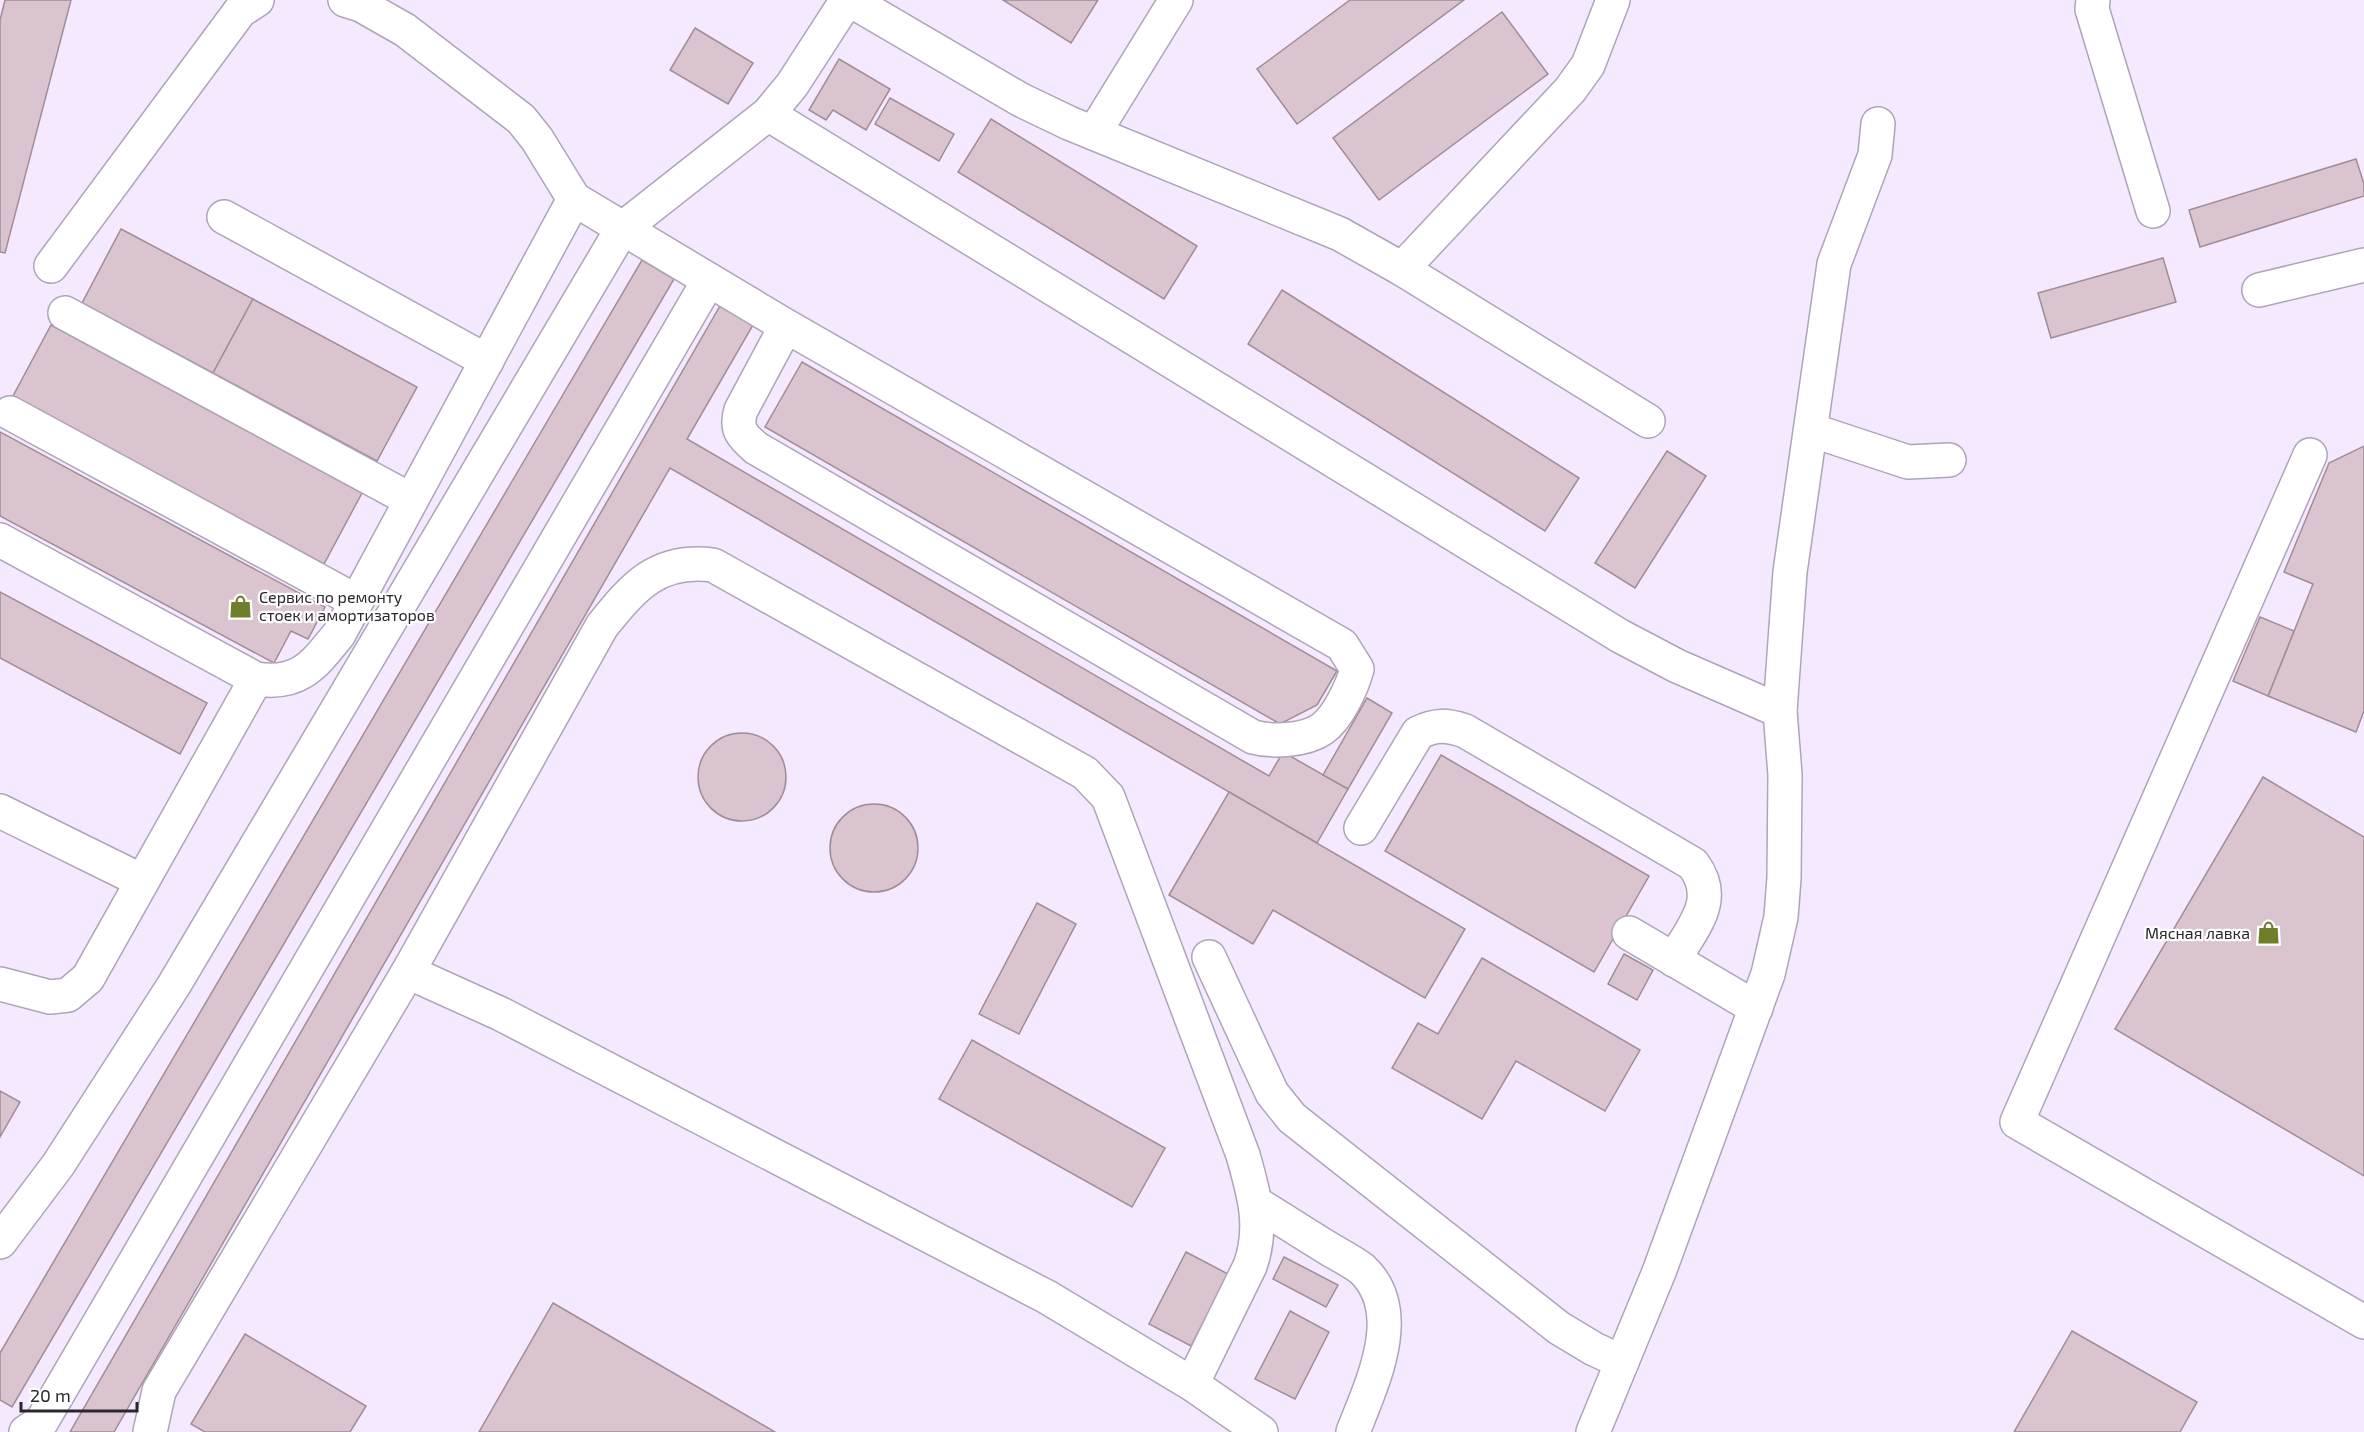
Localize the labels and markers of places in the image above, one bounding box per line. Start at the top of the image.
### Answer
place label: Сервис по ремонту стоек и амортизаторов [259,587,435,624]
shop icon: Сервис по ремонту стоек и амортизаторов [228,593,254,619]
shop icon: Мясная лавка [2255,920,2281,946]
place label: Мясная лавка [2145,923,2250,942]

